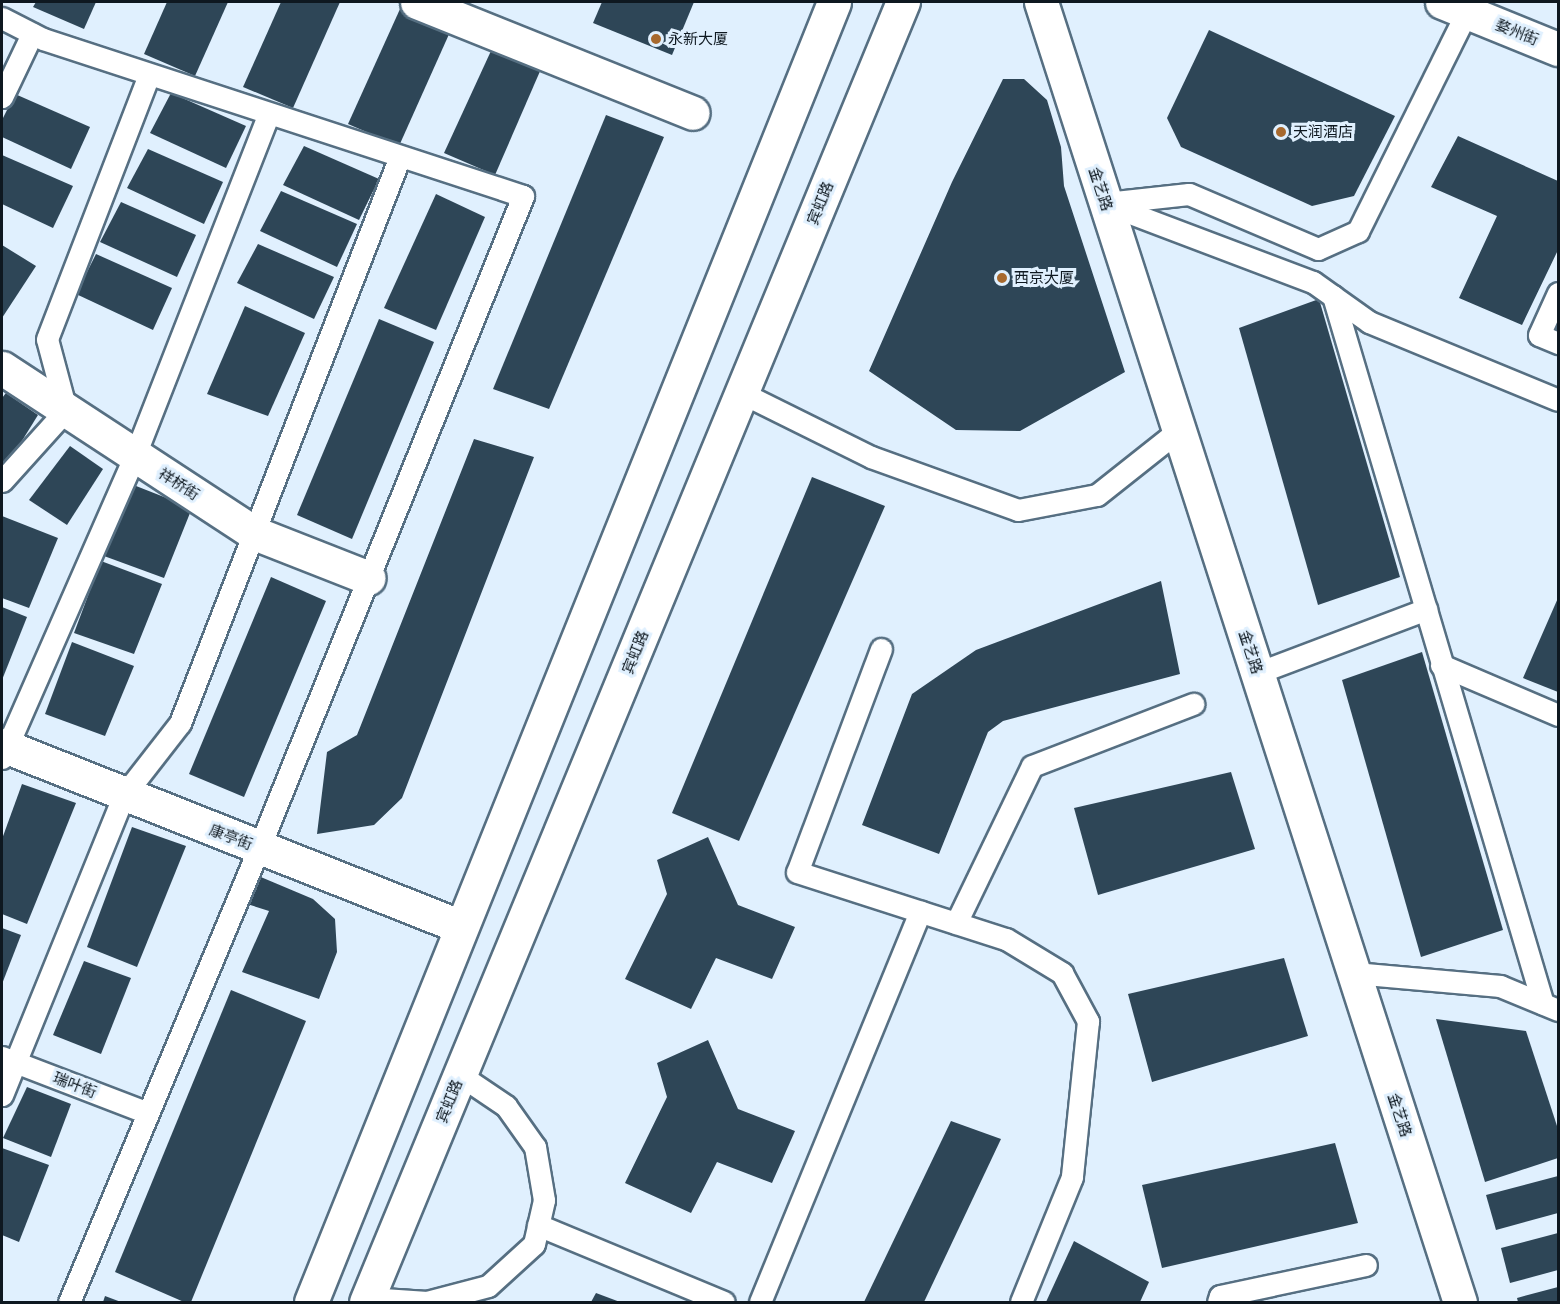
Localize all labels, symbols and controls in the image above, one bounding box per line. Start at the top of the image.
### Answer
street label: 婺州街 [1493,15,1541,49]
place label: 永新大厦 [668,30,728,48]
marker: 永新大厦 [649,32,663,46]
place label: 天润酒店 [1293,123,1353,141]
marker: 天润酒店 [1274,125,1288,139]
street label: 金艺路 [1085,165,1117,213]
street label: 宾虹路 [803,179,837,227]
place label: 西京大厦 [1014,269,1074,287]
marker: 西京大厦 [995,271,1009,285]
street label: 祥桥街 [155,464,203,504]
street label: 宾虹路 [618,628,652,676]
street label: 金艺路 [1235,628,1267,676]
street label: 康亭街 [207,821,255,853]
street label: 瑞叶街 [51,1069,99,1101]
street label: 宾虹路 [432,1077,466,1125]
street label: 金艺路 [1384,1091,1416,1139]

